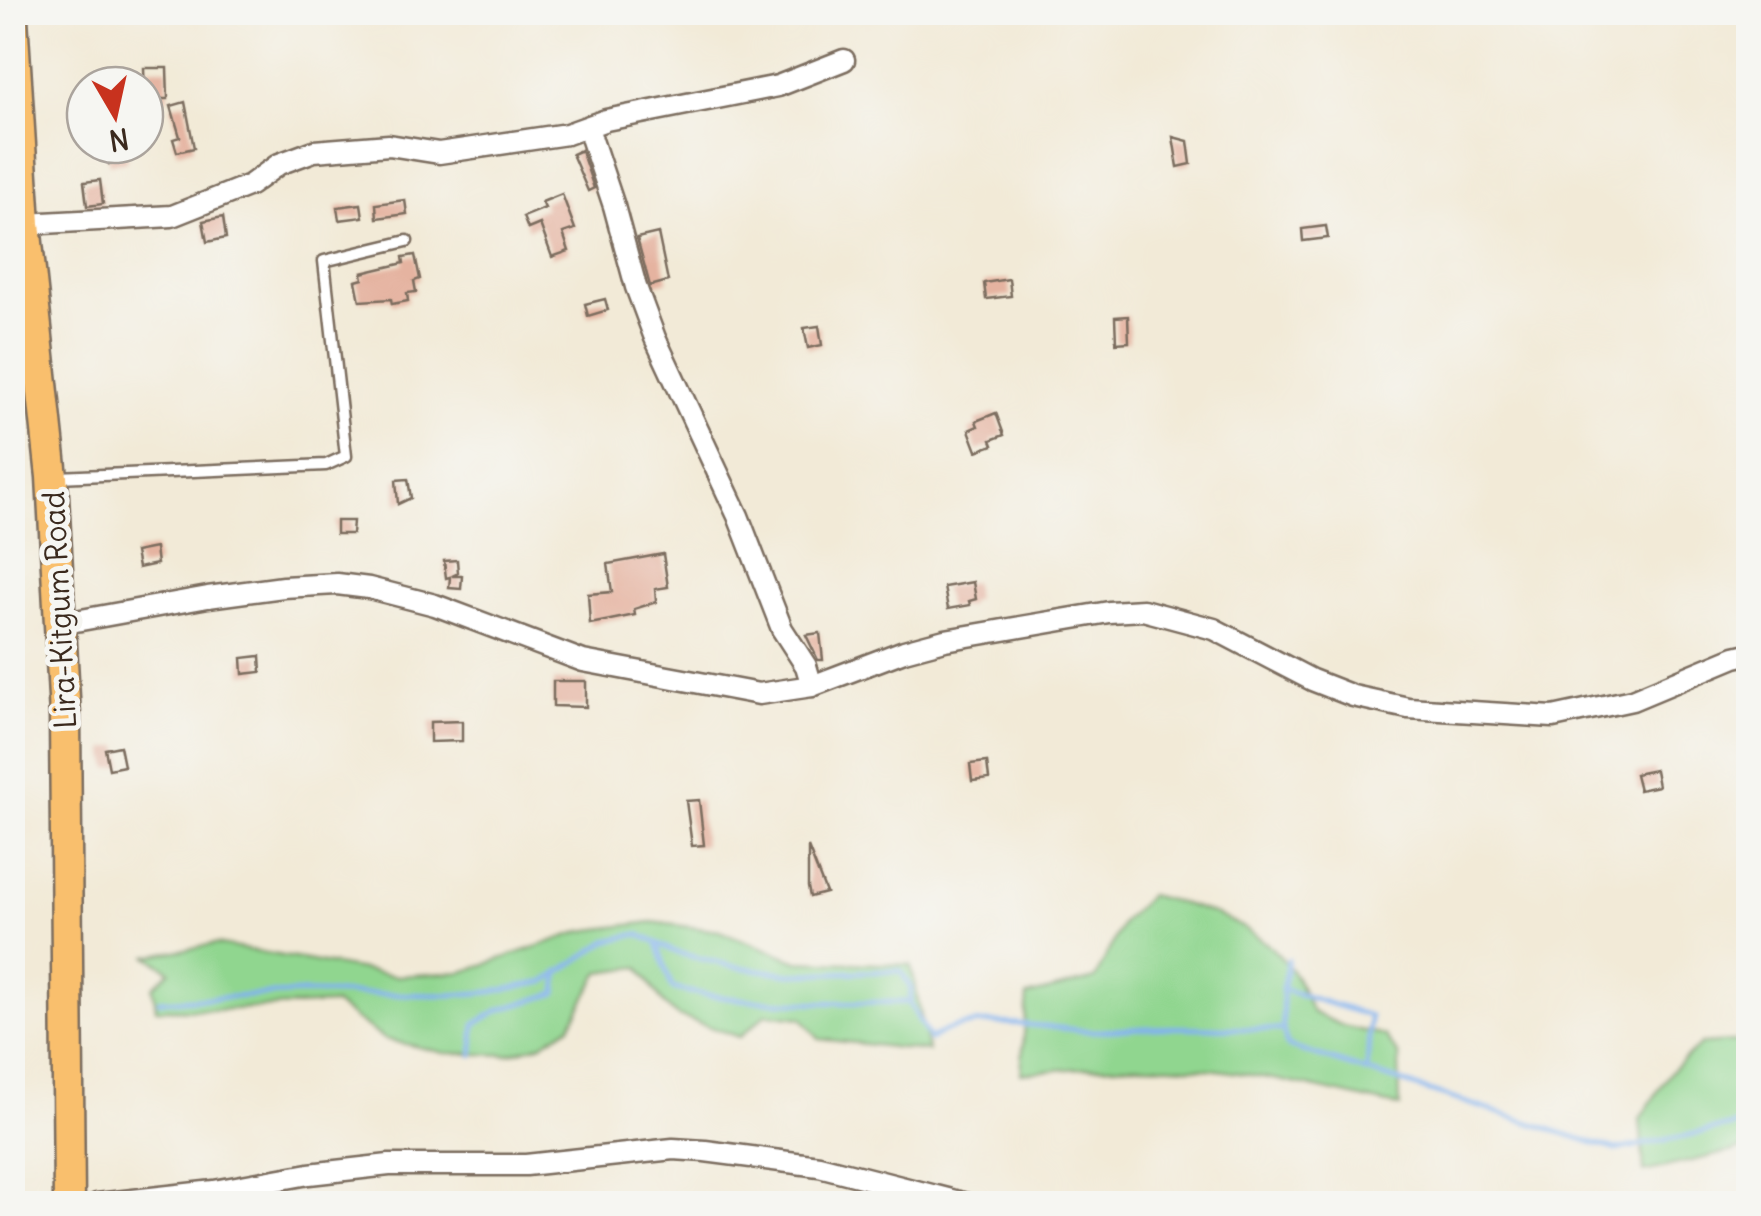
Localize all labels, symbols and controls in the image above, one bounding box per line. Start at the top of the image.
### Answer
north arrow [65,65,165,165]
text: N [107,120,131,159]
street label: Lira-Kitgum Road [34,490,84,730]

